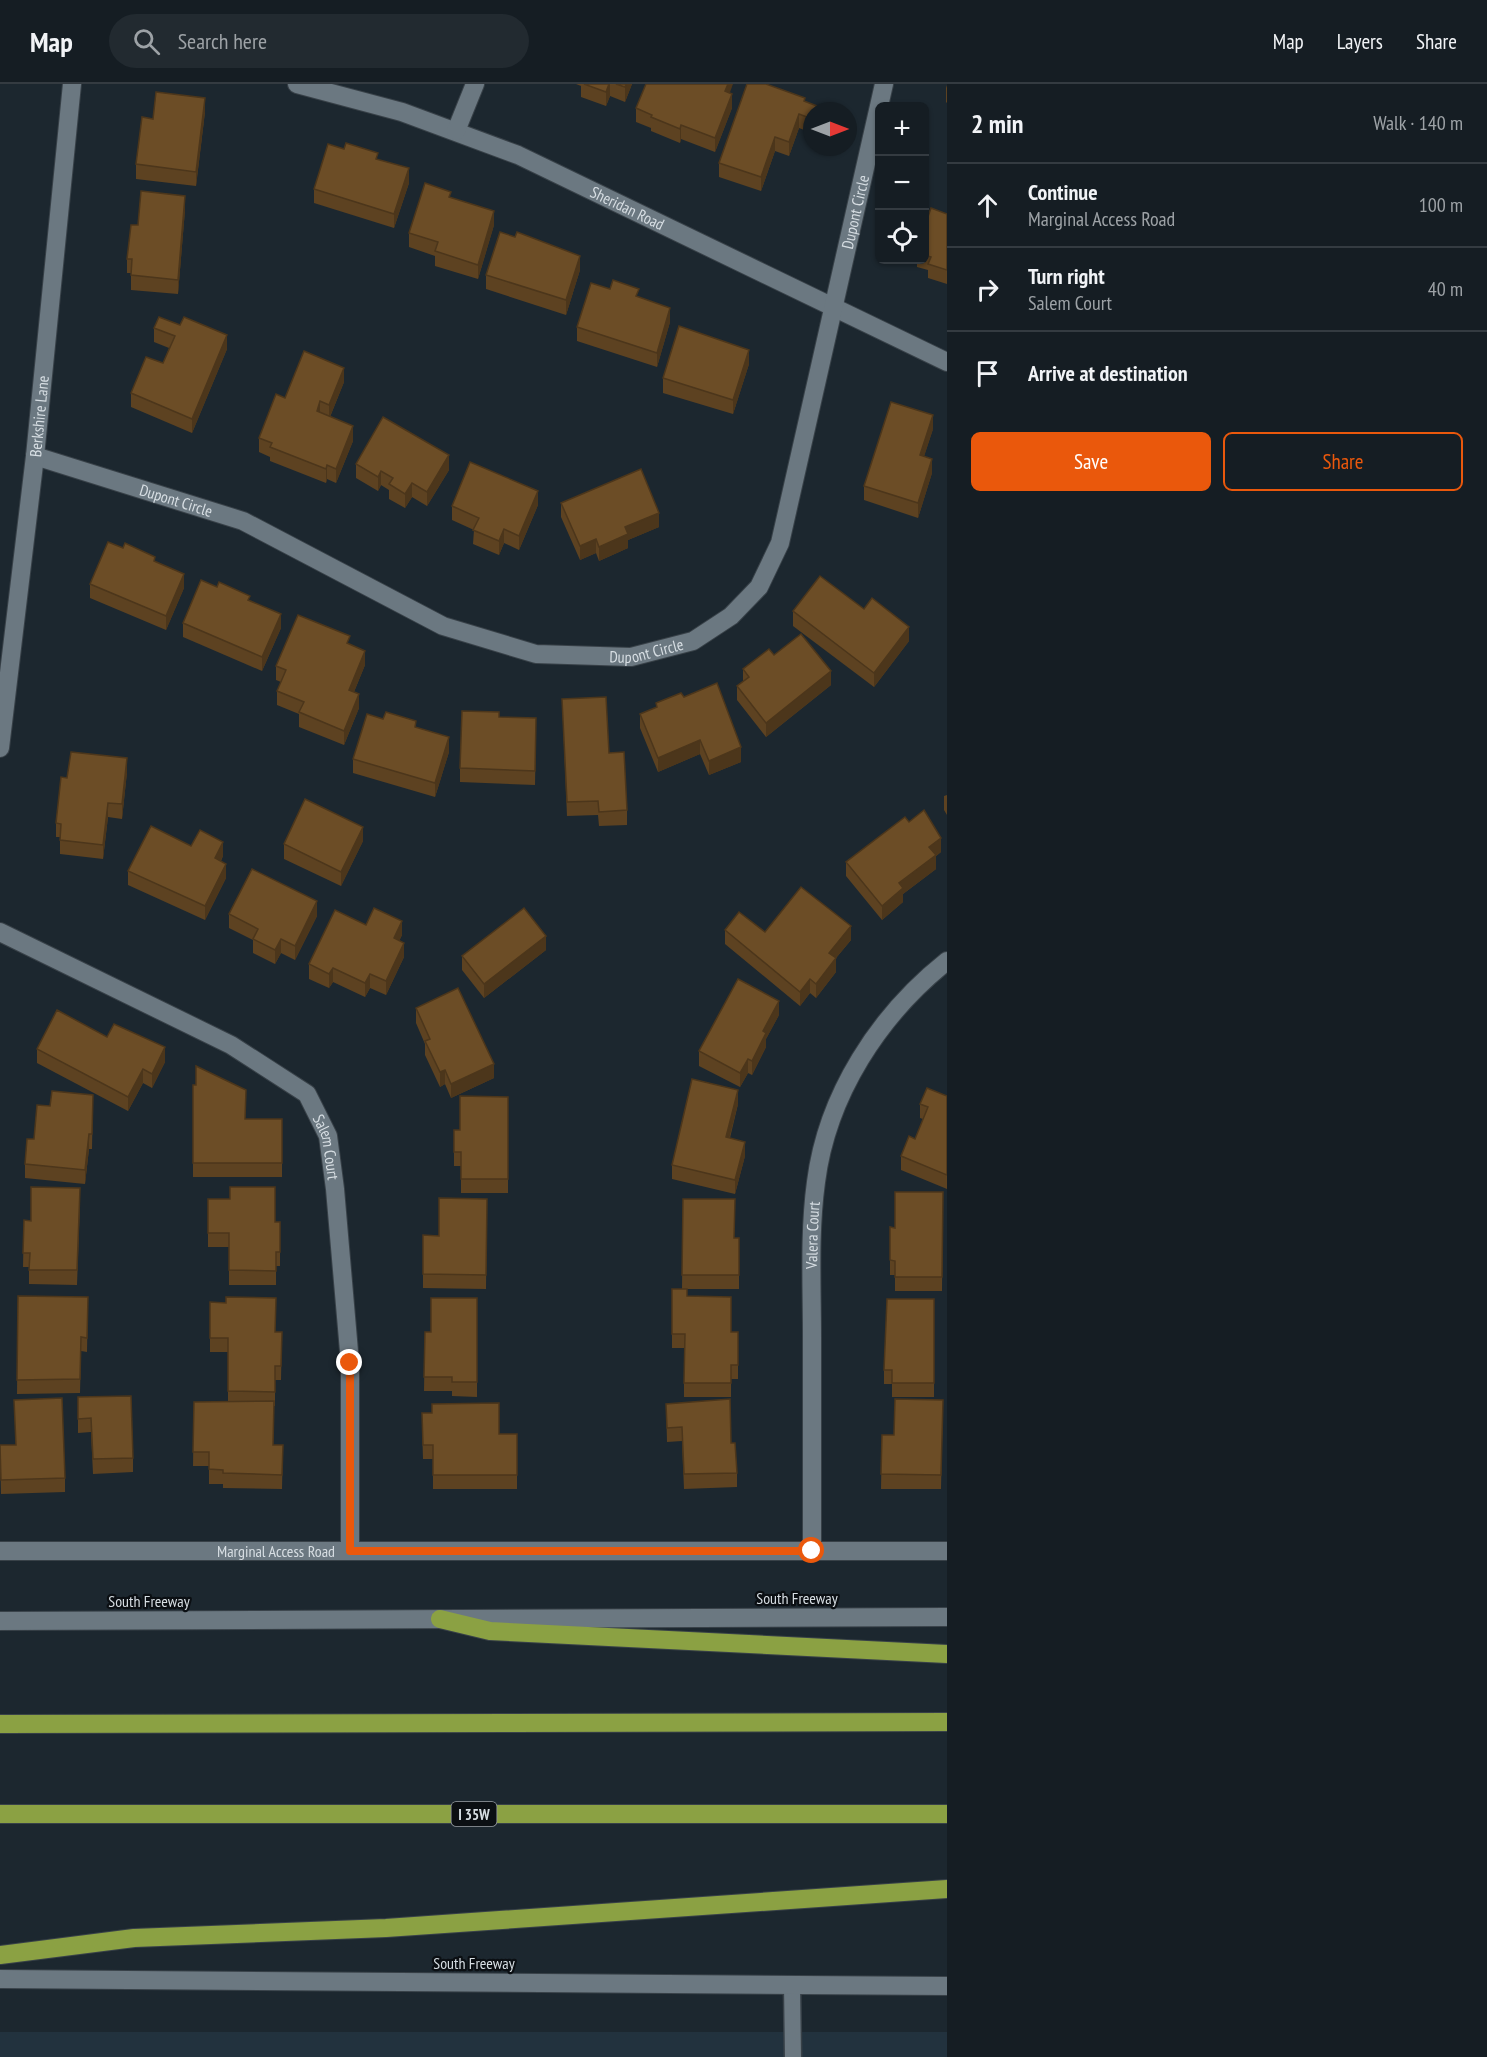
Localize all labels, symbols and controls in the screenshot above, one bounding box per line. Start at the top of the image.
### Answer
search box [109,14,529,68]
text: Map [30,23,73,60]
icon: search [130,25,163,58]
text: Search here [178,27,267,55]
text: Map [1273,28,1304,55]
text: Layers [1337,28,1383,55]
text: Share [1416,28,1457,55]
north arrow [803,102,857,156]
map controls [875,102,929,264]
button: + [875,102,929,156]
text: 2 min [971,107,1024,140]
text: Walk · 140 m [1373,110,1463,136]
button: − [875,156,929,210]
street label: Dupont Circle [837,173,873,251]
text: Continue [1028,178,1098,206]
street label: Sheridan Road [587,182,668,234]
icon: ahead [971,189,1004,222]
text: 100 m [1419,192,1463,218]
text: Marginal Access Road [1028,206,1175,232]
button: locate [875,210,929,264]
text: Turn right [1028,262,1105,290]
icon: right [971,273,1004,306]
text: 40 m [1428,276,1463,302]
text: Salem Court [1028,290,1112,316]
icon: arrive [971,357,1004,390]
text: Arrive at destination [1028,359,1188,387]
street label: Berkshire Lane [25,375,53,458]
button: Save [971,432,1211,491]
button: Share [1223,432,1463,491]
street label: Dupont Circle [137,479,215,521]
street label: Dupont Circle [609,634,685,667]
street label: Salem Court [309,1111,344,1182]
street label: Valera Court [801,1200,824,1270]
route end [336,1349,362,1375]
route start [798,1537,824,1563]
street label: Marginal Access Road [217,1541,335,1561]
street label: South Freeway [756,1588,838,1608]
street label: South Freeway [108,1591,190,1611]
road number: I 35W [452,1802,496,1826]
street label: South Freeway [433,1953,515,1973]

